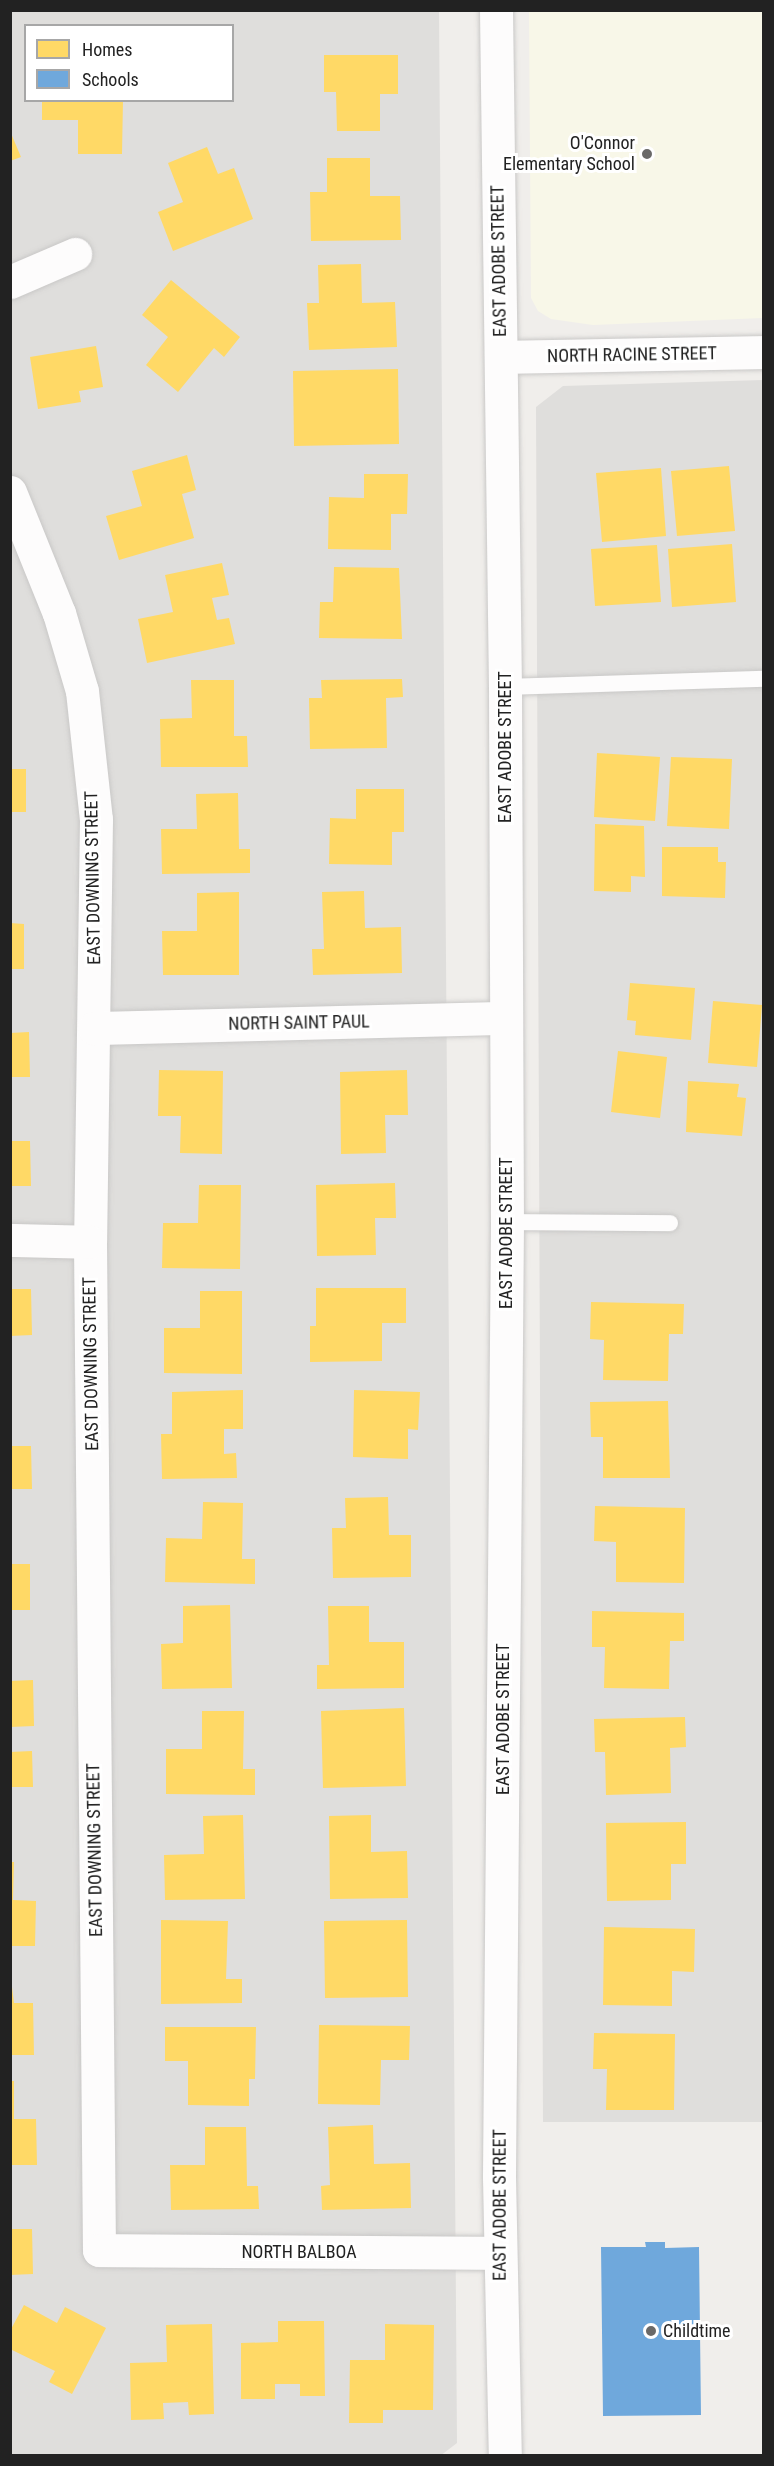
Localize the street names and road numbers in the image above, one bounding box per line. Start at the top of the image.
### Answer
street label: EAST ADOBE STREET [487,185,511,337]
street label: NORTH RACINE STREET [547,343,717,367]
street label: EAST ADOBE STREET [494,671,516,823]
street label: EAST DOWNING STREET [81,791,105,965]
street label: NORTH SAINT PAUL [228,1011,370,1035]
street label: EAST ADOBE STREET [495,1157,517,1309]
street label: EAST DOWNING STREET [79,1277,103,1451]
street label: EAST ADOBE STREET [492,1643,514,1795]
street label: EAST DOWNING STREET [83,1763,107,1937]
street label: EAST ADOBE STREET [489,2129,511,2281]
street label: NORTH BALBOA [241,2241,357,2263]

